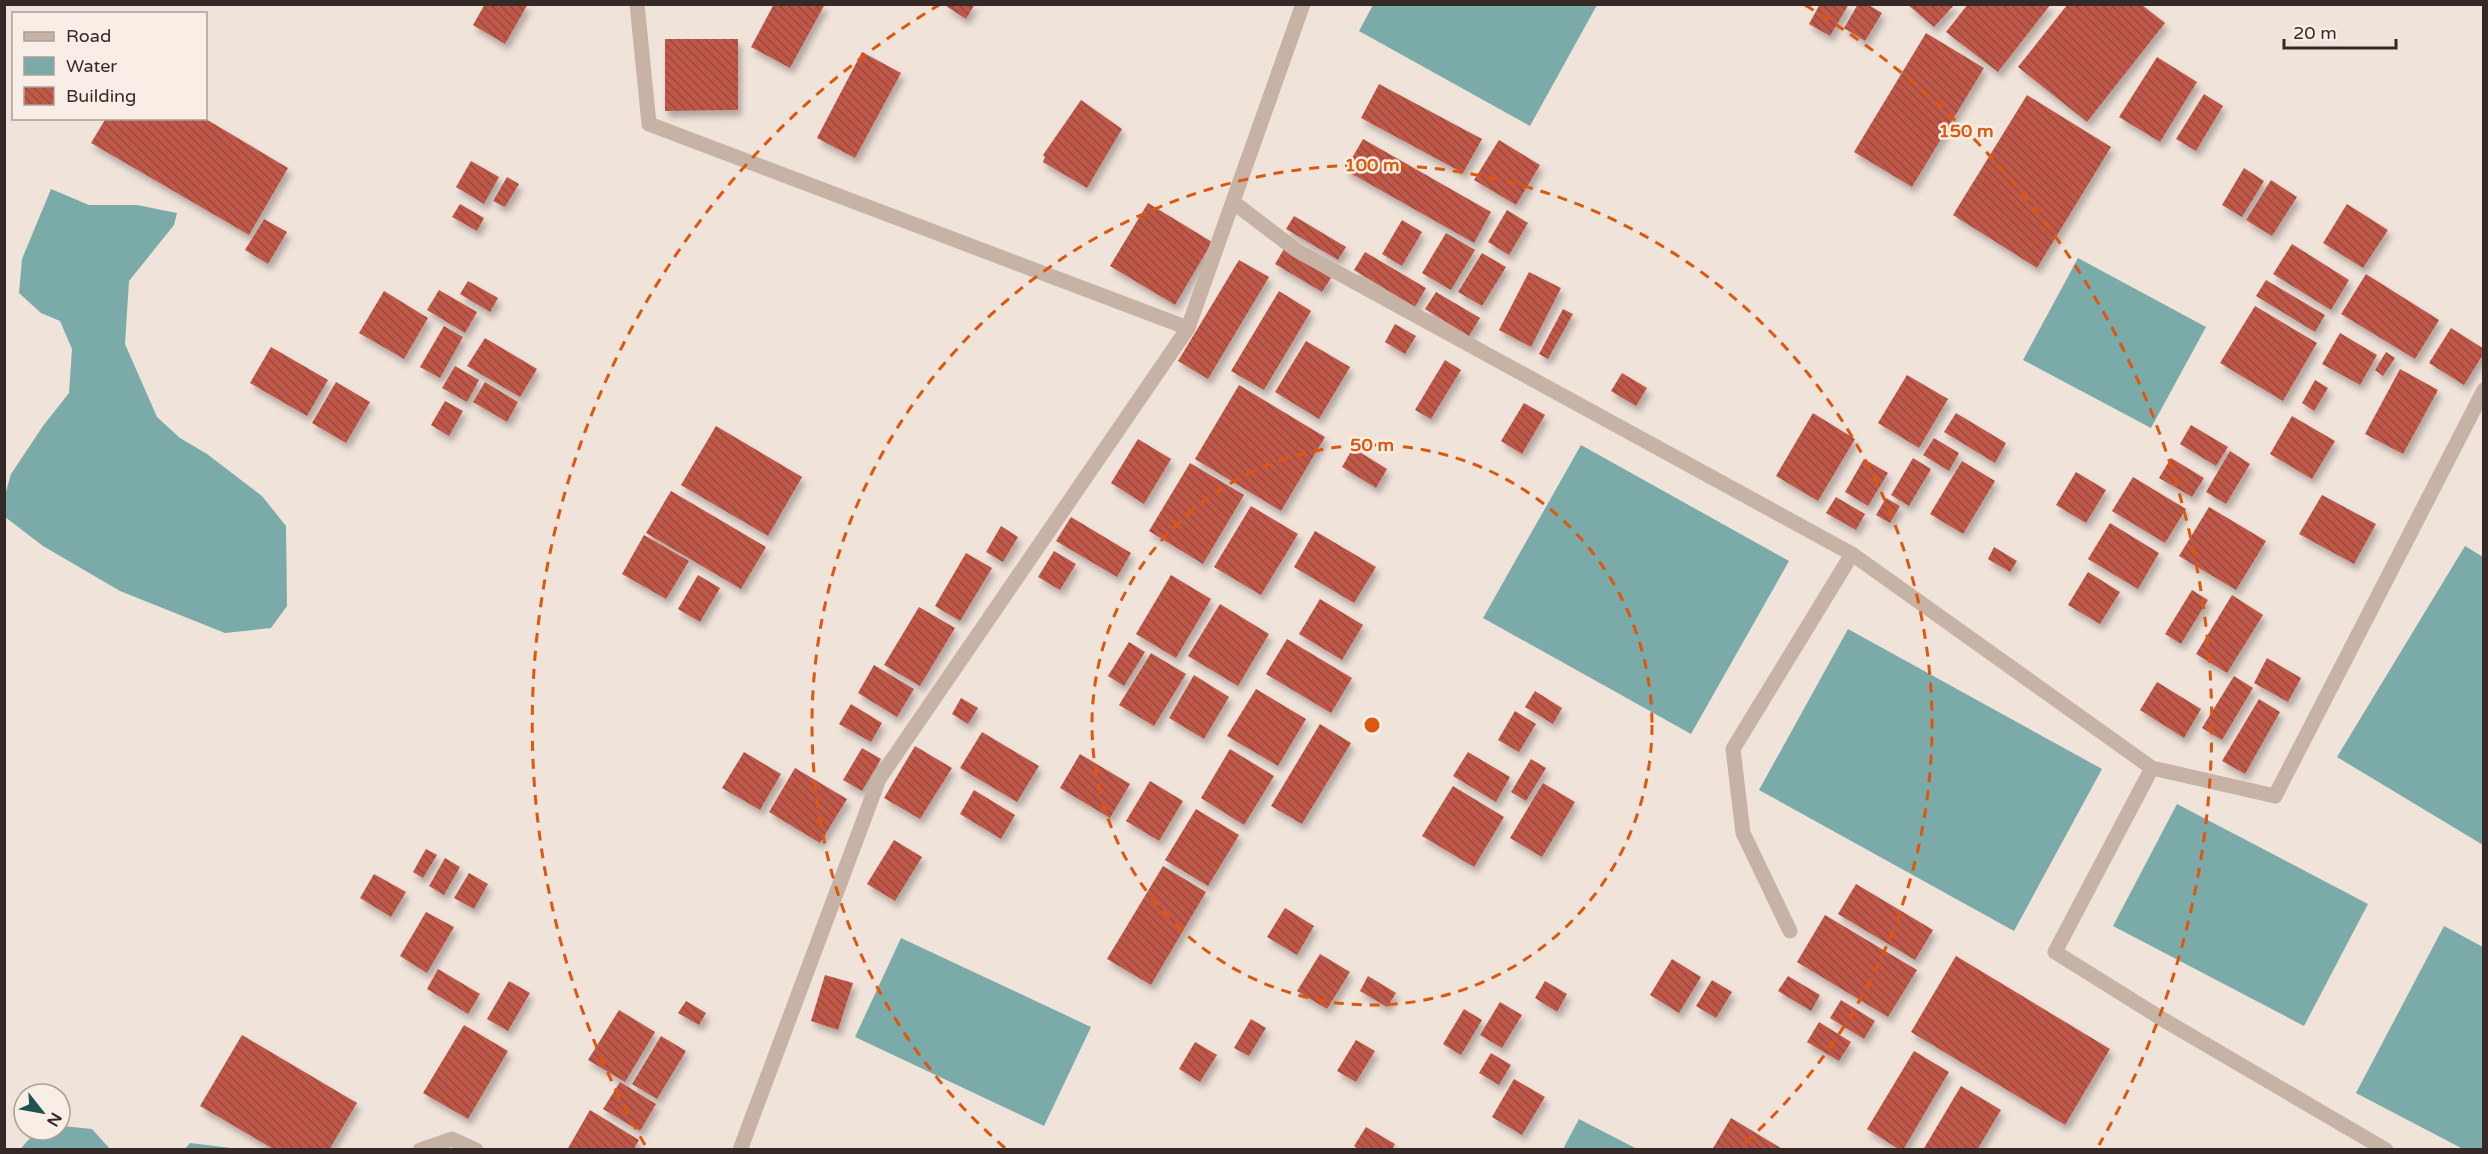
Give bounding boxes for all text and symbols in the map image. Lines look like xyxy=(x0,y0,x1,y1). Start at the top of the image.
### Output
legend xyxy=(12,12,207,120)
scale bar xyxy=(2284,12,2396,50)
text: 20 m xyxy=(2293,22,2337,44)
text: Road xyxy=(66,25,111,47)
text: Water xyxy=(66,55,117,77)
text: Building xyxy=(66,85,136,107)
text: 150 m xyxy=(1938,120,1994,142)
text: 100 m xyxy=(1344,154,1400,176)
text: 50 m xyxy=(1350,434,1394,456)
centre of rings xyxy=(1362,715,1382,735)
north arrow xyxy=(12,1082,72,1142)
text: N xyxy=(42,1109,66,1130)

